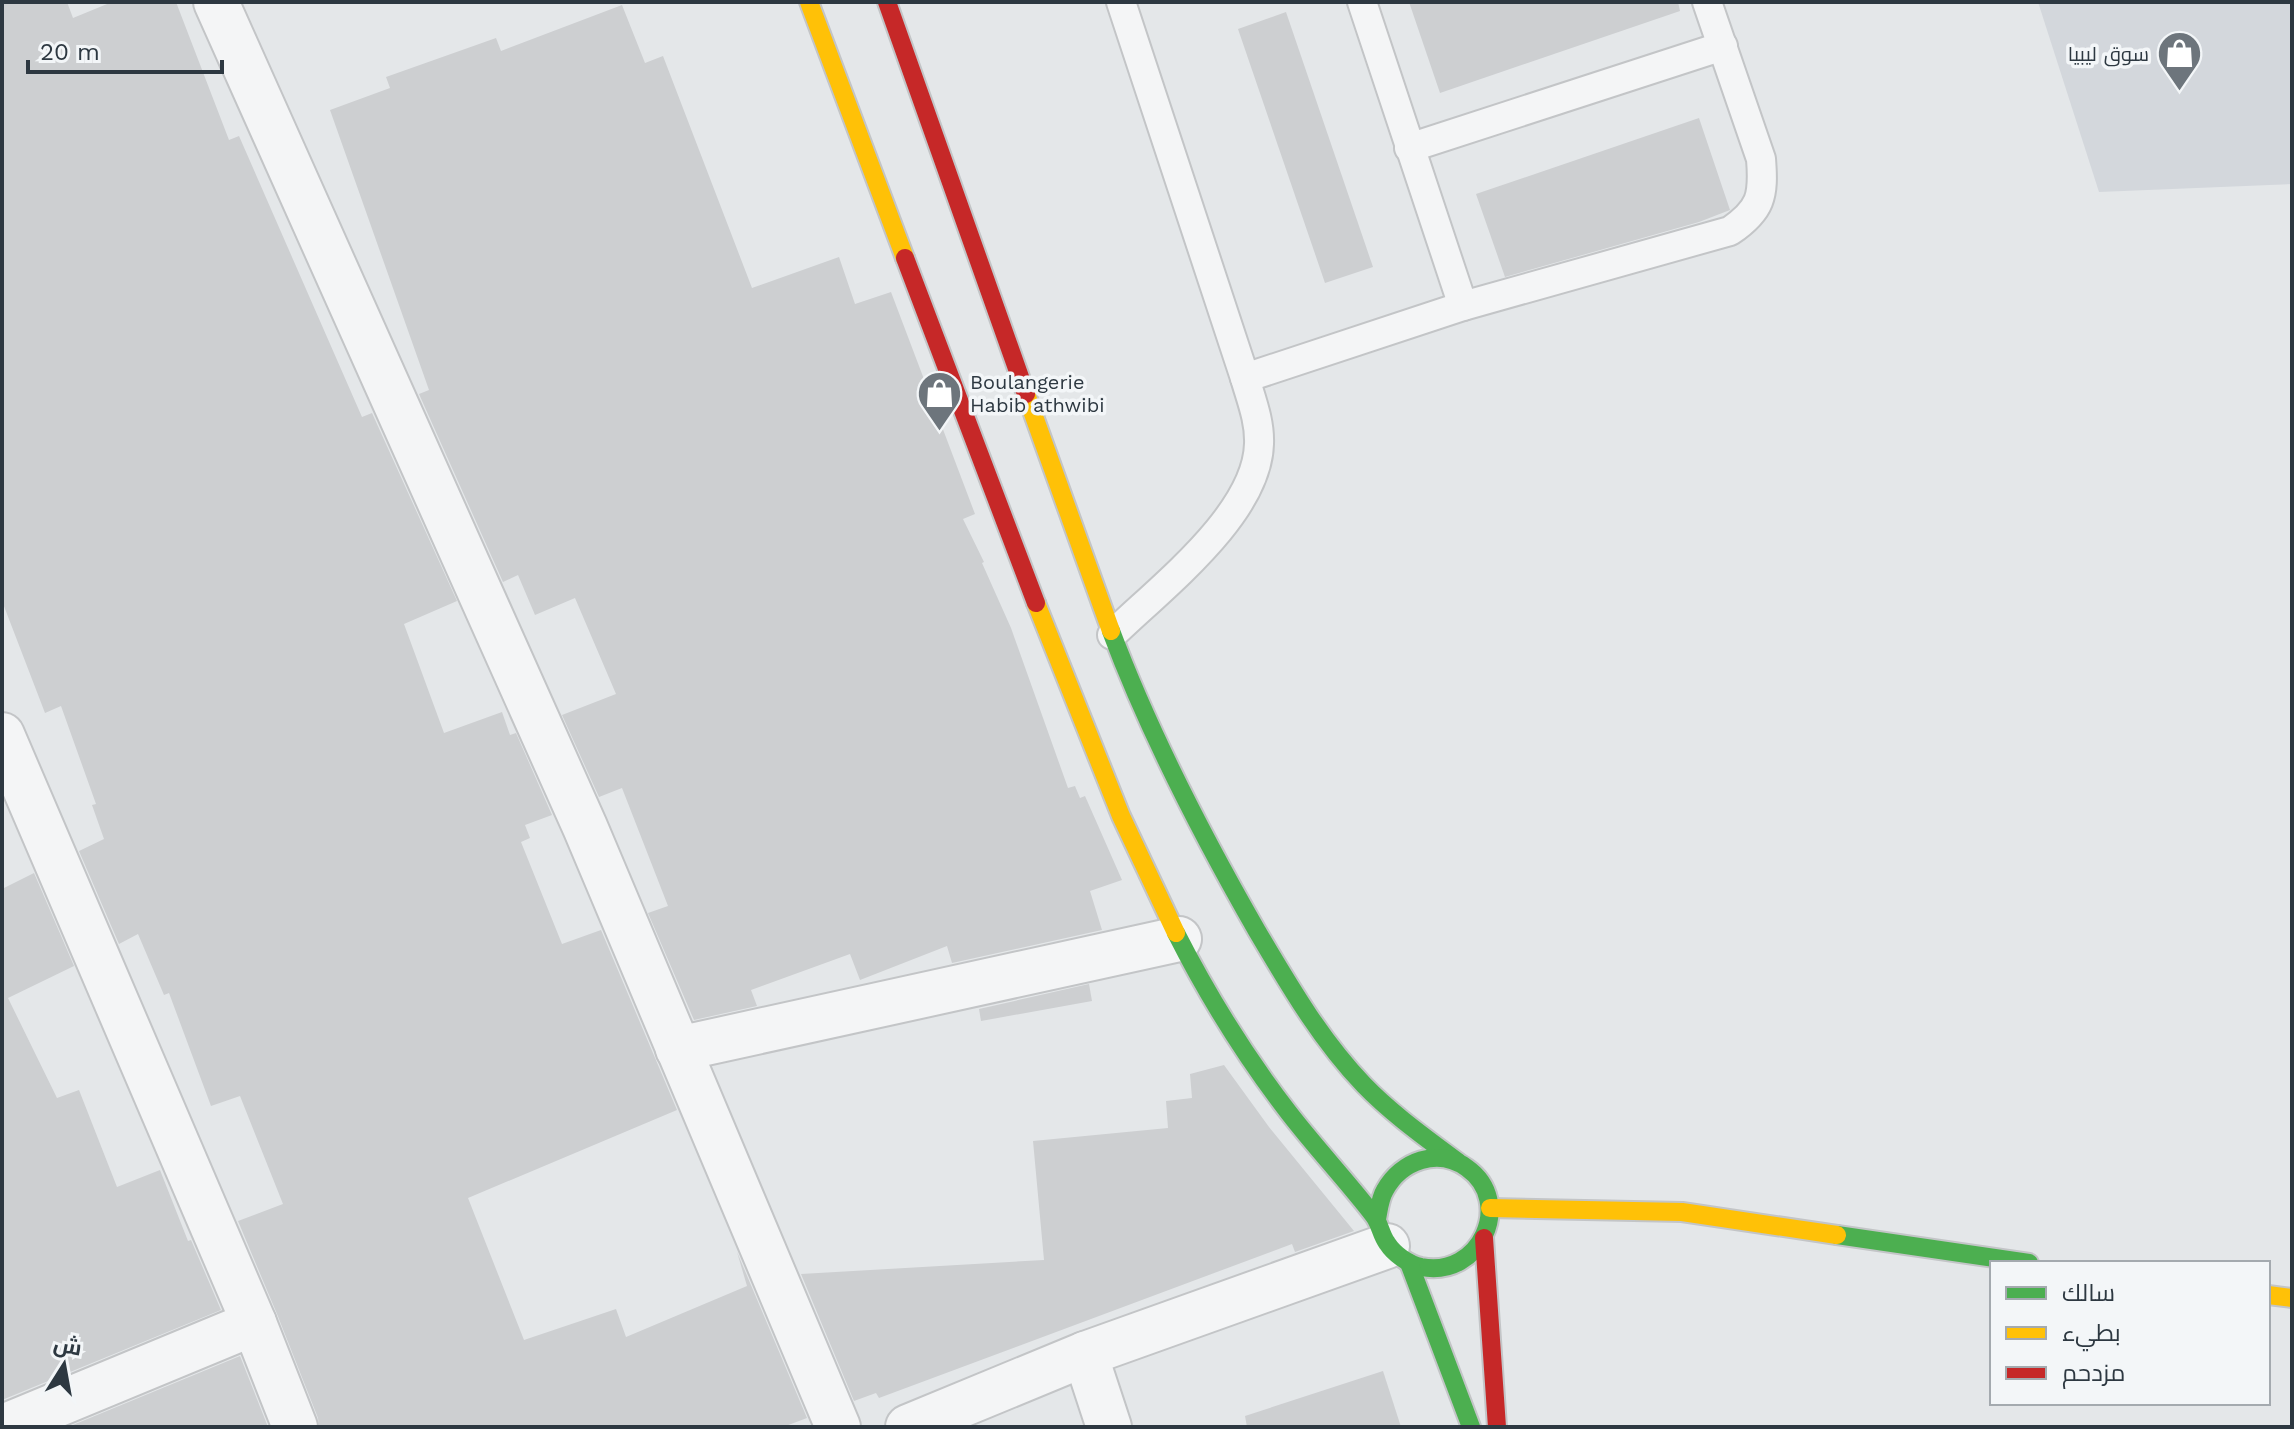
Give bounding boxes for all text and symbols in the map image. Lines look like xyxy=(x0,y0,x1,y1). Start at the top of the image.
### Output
scale bar xyxy=(28,24,222,74)
shop icon: سوق ليبيا xyxy=(2156,30,2204,93)
text: 20 m xyxy=(40,38,100,66)
place label: سوق ليبيا xyxy=(2068,42,2149,67)
shop icon: Boulangerie Habib athwibi xyxy=(915,370,963,433)
place label: Boulangerie Habib athwibi xyxy=(970,370,1105,417)
legend xyxy=(1990,1261,2270,1405)
text: سالك xyxy=(2062,1279,2115,1307)
text: بطيء xyxy=(2062,1319,2121,1352)
north arrow xyxy=(24,1325,104,1405)
text: ش xyxy=(51,1331,84,1362)
text: مزدحم xyxy=(2062,1359,2125,1389)

